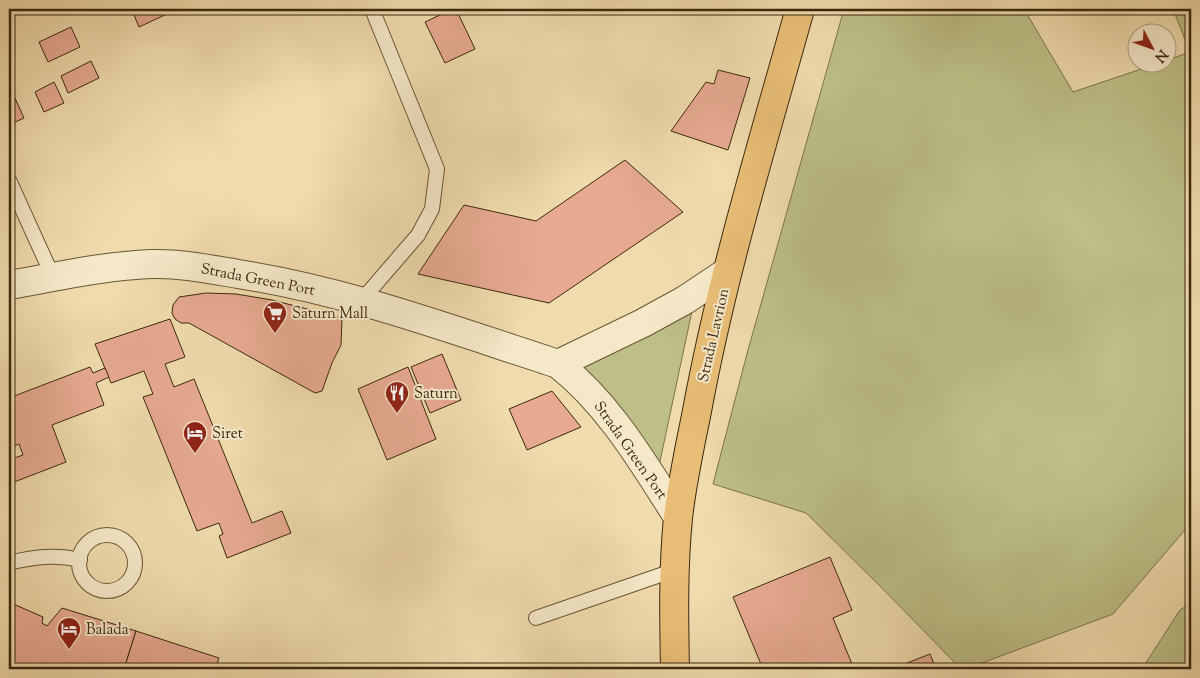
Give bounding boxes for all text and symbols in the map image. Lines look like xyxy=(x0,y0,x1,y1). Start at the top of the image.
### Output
north arrow xyxy=(1128,22,1178,72)
text: N xyxy=(1149,44,1172,66)
street label: Strada Green Port xyxy=(199,259,317,302)
street label: Strada Lavrion xyxy=(693,286,735,384)
supermarket icon: Saturn Mall xyxy=(262,300,288,334)
place label: Saturn Mall xyxy=(292,304,368,325)
restaurant icon: Saturn xyxy=(384,380,410,414)
place label: Saturn xyxy=(414,384,458,405)
street label: Strada Green Port xyxy=(588,397,672,504)
hotel icon: Siret xyxy=(182,420,208,454)
place label: Siret xyxy=(212,424,243,445)
hotel icon: Balada xyxy=(56,616,82,650)
place label: Balada xyxy=(86,620,129,641)

